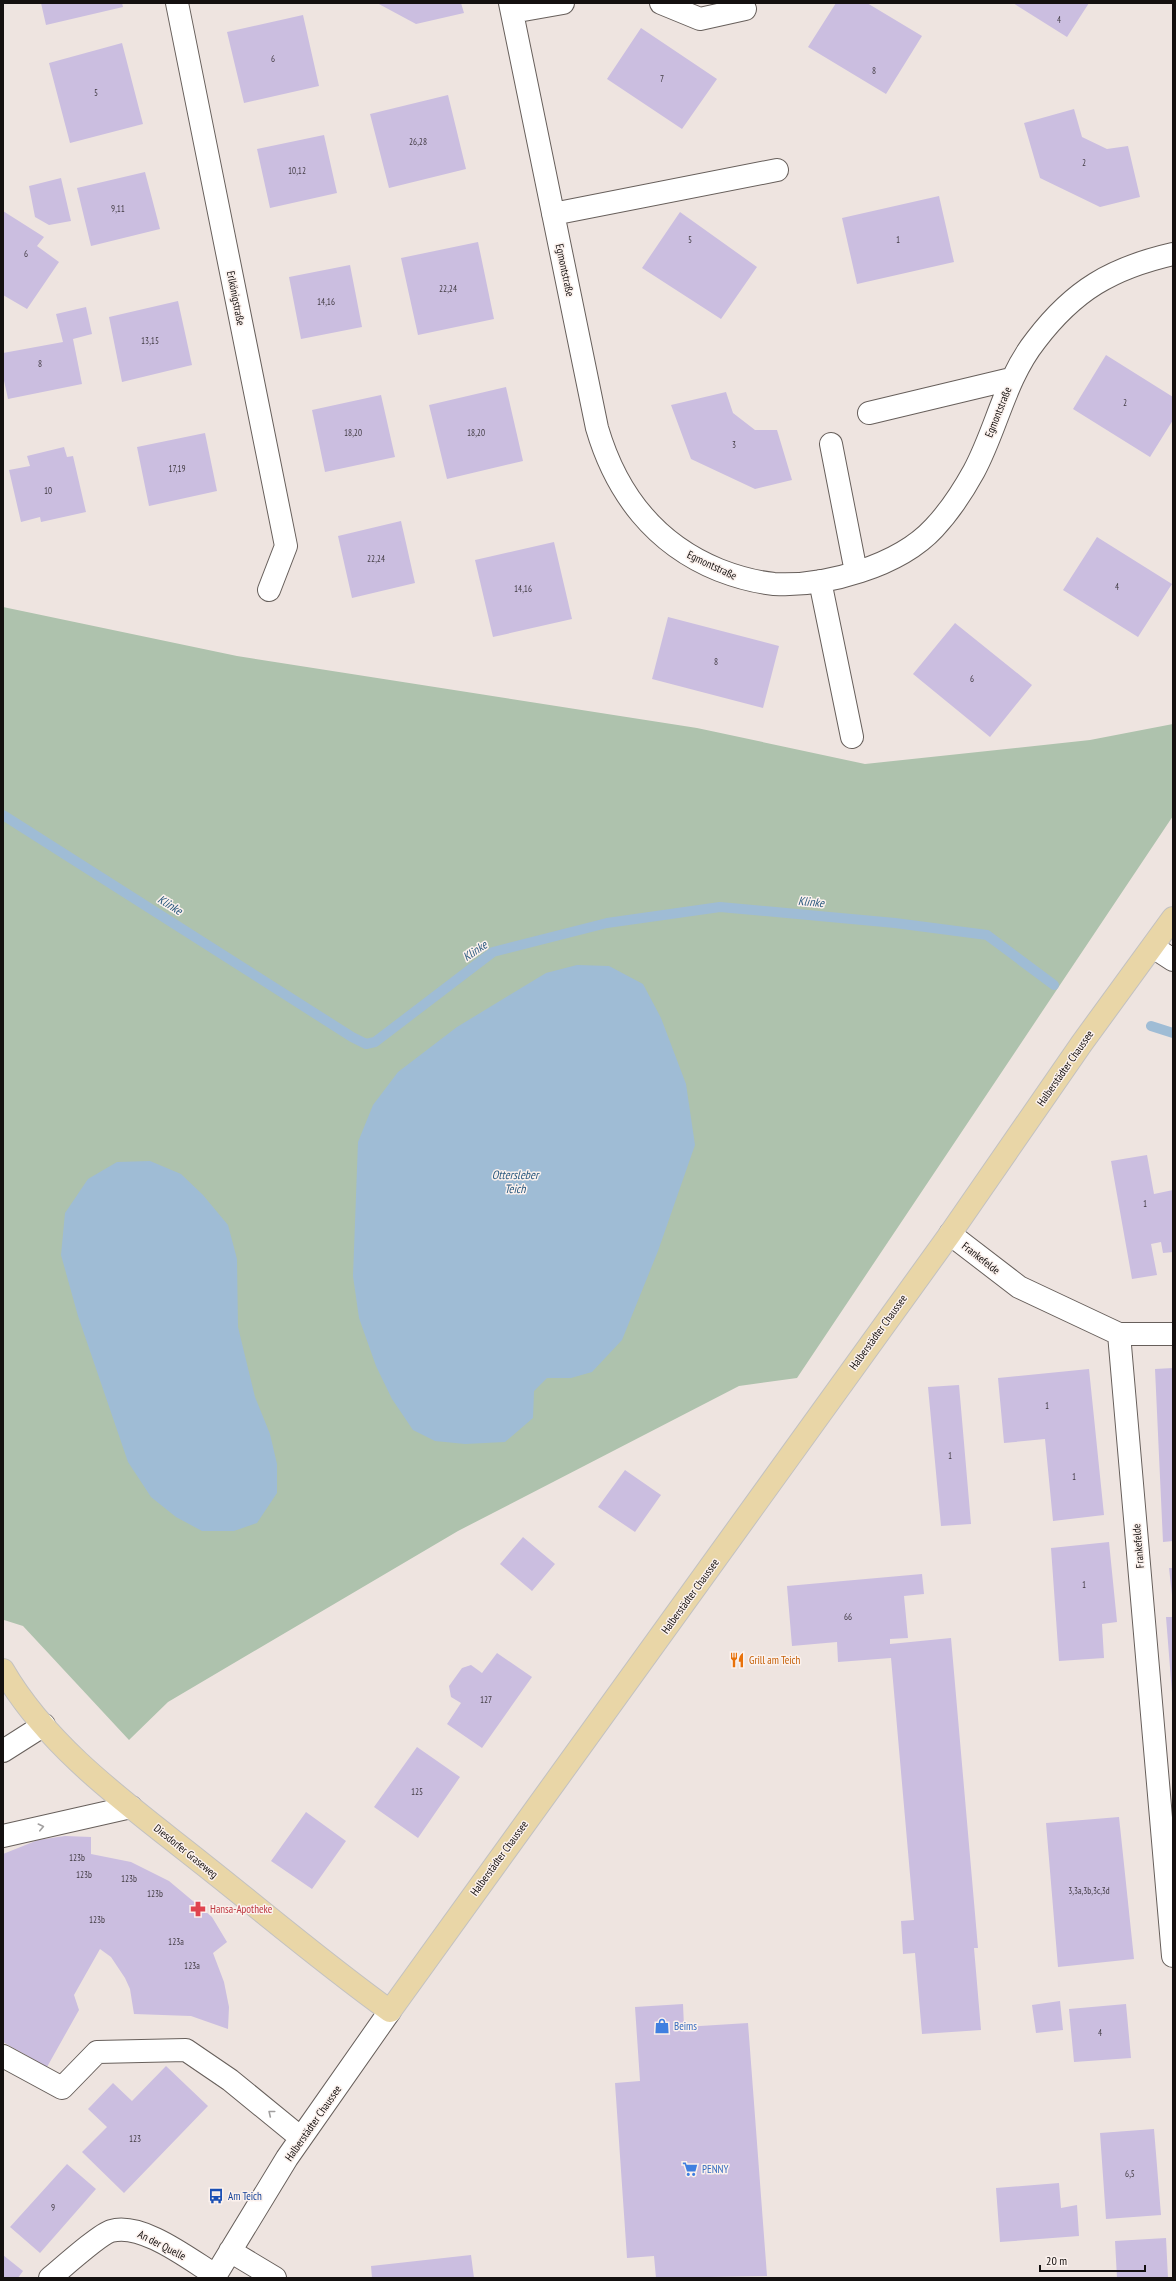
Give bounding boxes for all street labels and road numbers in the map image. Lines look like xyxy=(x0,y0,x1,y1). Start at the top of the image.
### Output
street label: Egmontstraße xyxy=(553,242,577,298)
street label: Erlkönigstraße xyxy=(224,270,248,327)
street label: Egmontstraße xyxy=(982,384,1015,439)
street label: Egmontstraße xyxy=(685,547,740,583)
street label: Halberstädter Chaussee xyxy=(1034,1027,1097,1109)
street label: Frankefelde xyxy=(959,1239,1003,1278)
street label: Halberstädter Chaussee xyxy=(846,1291,910,1372)
street label: Frankefelde xyxy=(1129,1523,1147,1569)
street label: Halberstädter Chaussee xyxy=(658,1555,722,1636)
street label: Halberstädter Chaussee xyxy=(467,1817,531,1898)
street label: Diesdorfer Graseweg xyxy=(151,1821,221,1881)
street label: Halberstädter Chaussee xyxy=(282,2082,345,2164)
street label: An der Quelle xyxy=(136,2227,189,2263)

